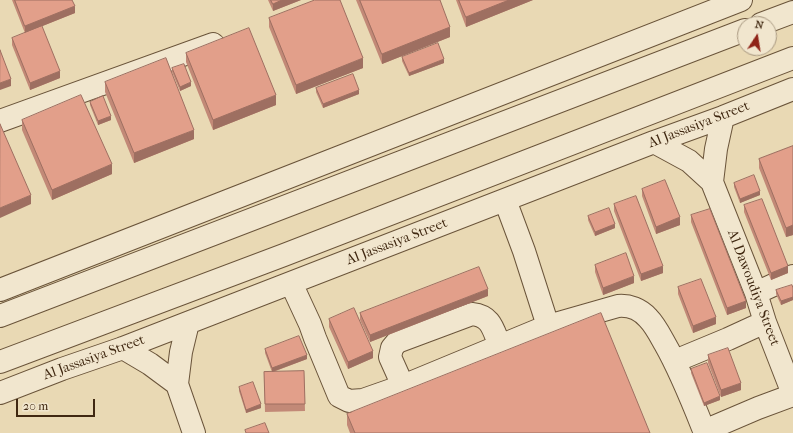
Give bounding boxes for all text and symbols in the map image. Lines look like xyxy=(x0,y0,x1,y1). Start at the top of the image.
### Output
north arrow xyxy=(737,16,777,56)
text: N xyxy=(754,18,765,32)
street label: Al Jassasiya Street xyxy=(646,98,752,152)
street label: Al Jassasiya Street xyxy=(344,215,450,269)
street label: Al Dawoudiya Street xyxy=(723,228,783,348)
street label: Al Jassasiya Street xyxy=(41,332,147,384)
scale bar xyxy=(18,391,97,417)
text: 20 m xyxy=(23,399,48,413)

